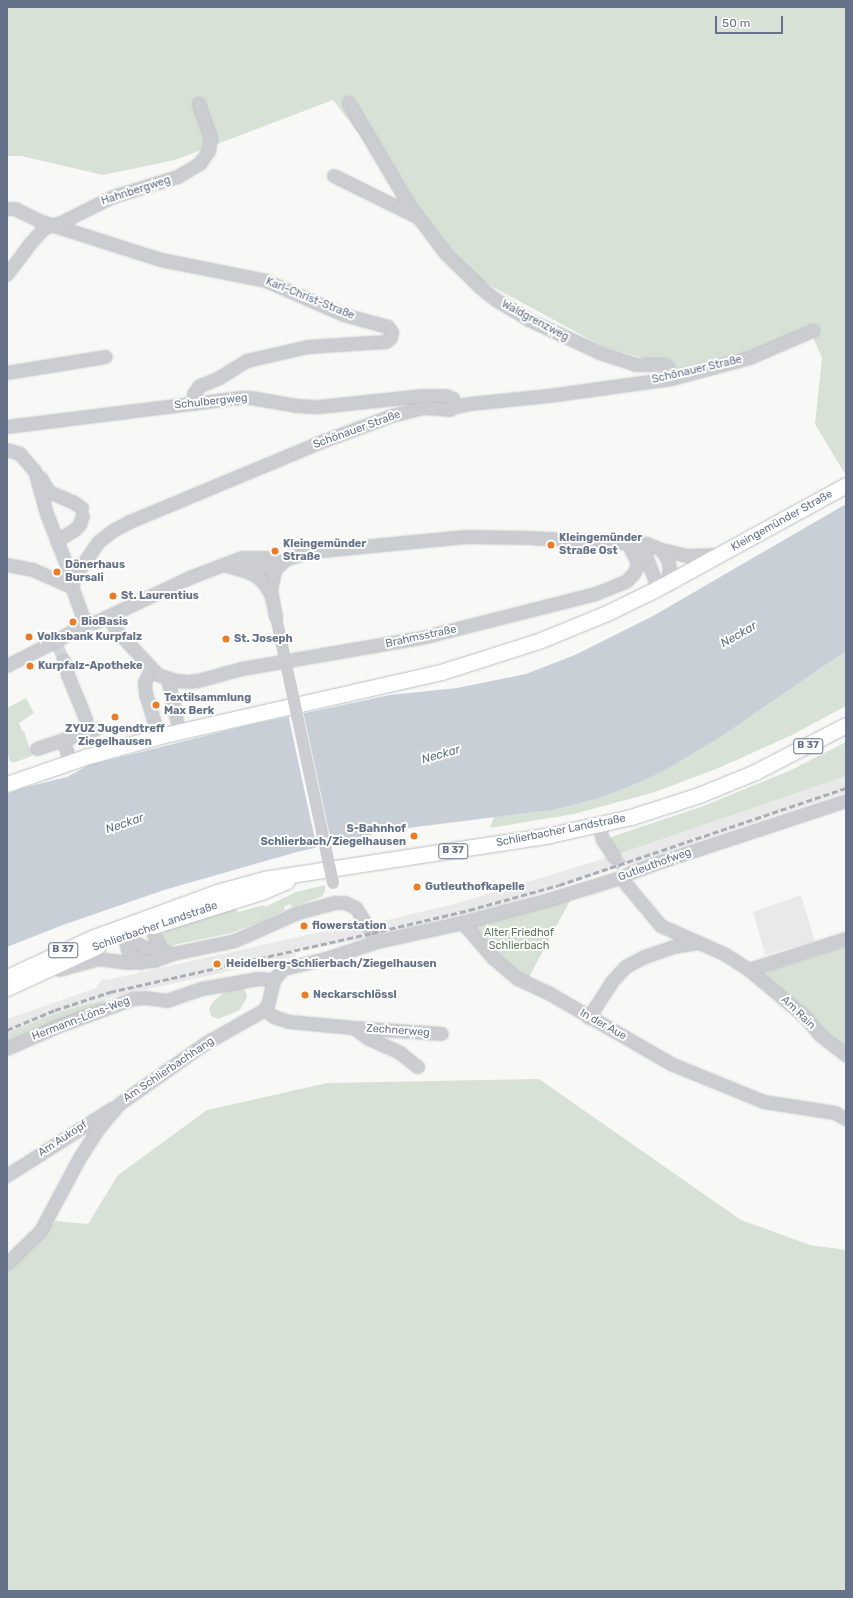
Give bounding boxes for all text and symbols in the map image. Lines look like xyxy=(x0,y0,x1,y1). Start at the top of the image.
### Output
scale bar xyxy=(717,8,785,34)
text: 50 m xyxy=(722,16,750,30)
street label: Hahnbergweg xyxy=(100,174,172,208)
street label: Karl-Christ-Straße xyxy=(264,275,356,323)
street label: Waldgrenzweg xyxy=(499,298,571,344)
street label: Schönauer Straße xyxy=(651,353,743,387)
street label: Schulbergweg xyxy=(174,392,248,412)
street label: Schönauer Straße xyxy=(311,408,403,452)
street label: Kleingemünder Straße xyxy=(729,488,835,554)
place label: Kleingemünder Straße Ost xyxy=(559,532,642,558)
place label: Kleingemünder Straße xyxy=(283,538,366,564)
marker: Kleingemünder Straße Ost xyxy=(546,540,556,550)
marker: Kleingemünder Straße xyxy=(270,546,280,556)
place label: Dönerhaus Bursali xyxy=(65,559,125,585)
marker: Dönerhaus Bursali xyxy=(52,567,62,577)
place label: St. Laurentius xyxy=(121,589,199,603)
marker: St. Laurentius xyxy=(108,591,118,601)
place label: BioBasis xyxy=(81,615,128,629)
marker: BioBasis xyxy=(68,617,78,627)
water label: Neckar xyxy=(718,619,760,651)
street label: Brahmsstraße xyxy=(384,623,458,651)
place label: Volksbank Kurpfalz xyxy=(37,630,142,644)
marker: Volksbank Kurpfalz xyxy=(24,632,34,642)
place label: St. Joseph xyxy=(234,632,293,646)
marker: St. Joseph xyxy=(221,634,231,644)
place label: Kurpfalz-Apotheke xyxy=(38,659,142,673)
marker: Kurpfalz-Apotheke xyxy=(25,661,35,671)
place label: Textilsammlung Max Berk xyxy=(164,692,251,718)
marker: Textilsammlung Max Berk xyxy=(151,700,161,710)
marker: ZYUZ Jugendtreff Ziegelhausen xyxy=(110,712,120,722)
place label: ZYUZ Jugendtreff Ziegelhausen xyxy=(65,723,165,749)
road number: B 37 xyxy=(793,738,823,754)
water label: Neckar xyxy=(420,743,462,767)
water label: Neckar xyxy=(104,811,146,837)
street label: Schlierbacher Landstraße xyxy=(495,812,627,850)
place label: S-Bahnhof Schlierbach/Ziegelhausen xyxy=(260,823,406,849)
marker: S-Bahnhof Schlierbach/Ziegelhausen xyxy=(409,831,419,841)
road number: B 37 xyxy=(438,843,468,859)
street label: Gutleuthofweg xyxy=(617,846,693,884)
place label: Gutleuthofkapelle xyxy=(425,880,525,894)
marker: Gutleuthofkapelle xyxy=(412,882,422,892)
street label: Schlierbacher Landstraße xyxy=(90,899,220,955)
place label: flowerstation xyxy=(312,919,387,933)
marker: flowerstation xyxy=(299,921,309,931)
park label: Alter Friedhof Schlierbach xyxy=(484,927,554,953)
road number: B 37 xyxy=(48,942,78,958)
place label: Heidelberg-Schlierbach/Ziegelhausen xyxy=(226,957,437,971)
marker: Heidelberg-Schlierbach/Ziegelhausen xyxy=(211,958,223,970)
place label: Neckarschlössl xyxy=(313,988,397,1002)
marker: Neckarschlössl xyxy=(300,990,310,1000)
street label: Hermann-Löns-Weg xyxy=(30,994,132,1044)
street label: Am Rain xyxy=(778,994,818,1032)
street label: In der Aue xyxy=(577,1007,629,1043)
street label: Zechnerweg xyxy=(366,1022,430,1040)
street label: Am Schlierbachhang xyxy=(121,1035,217,1105)
street label: Am Aukopf xyxy=(36,1118,90,1160)

